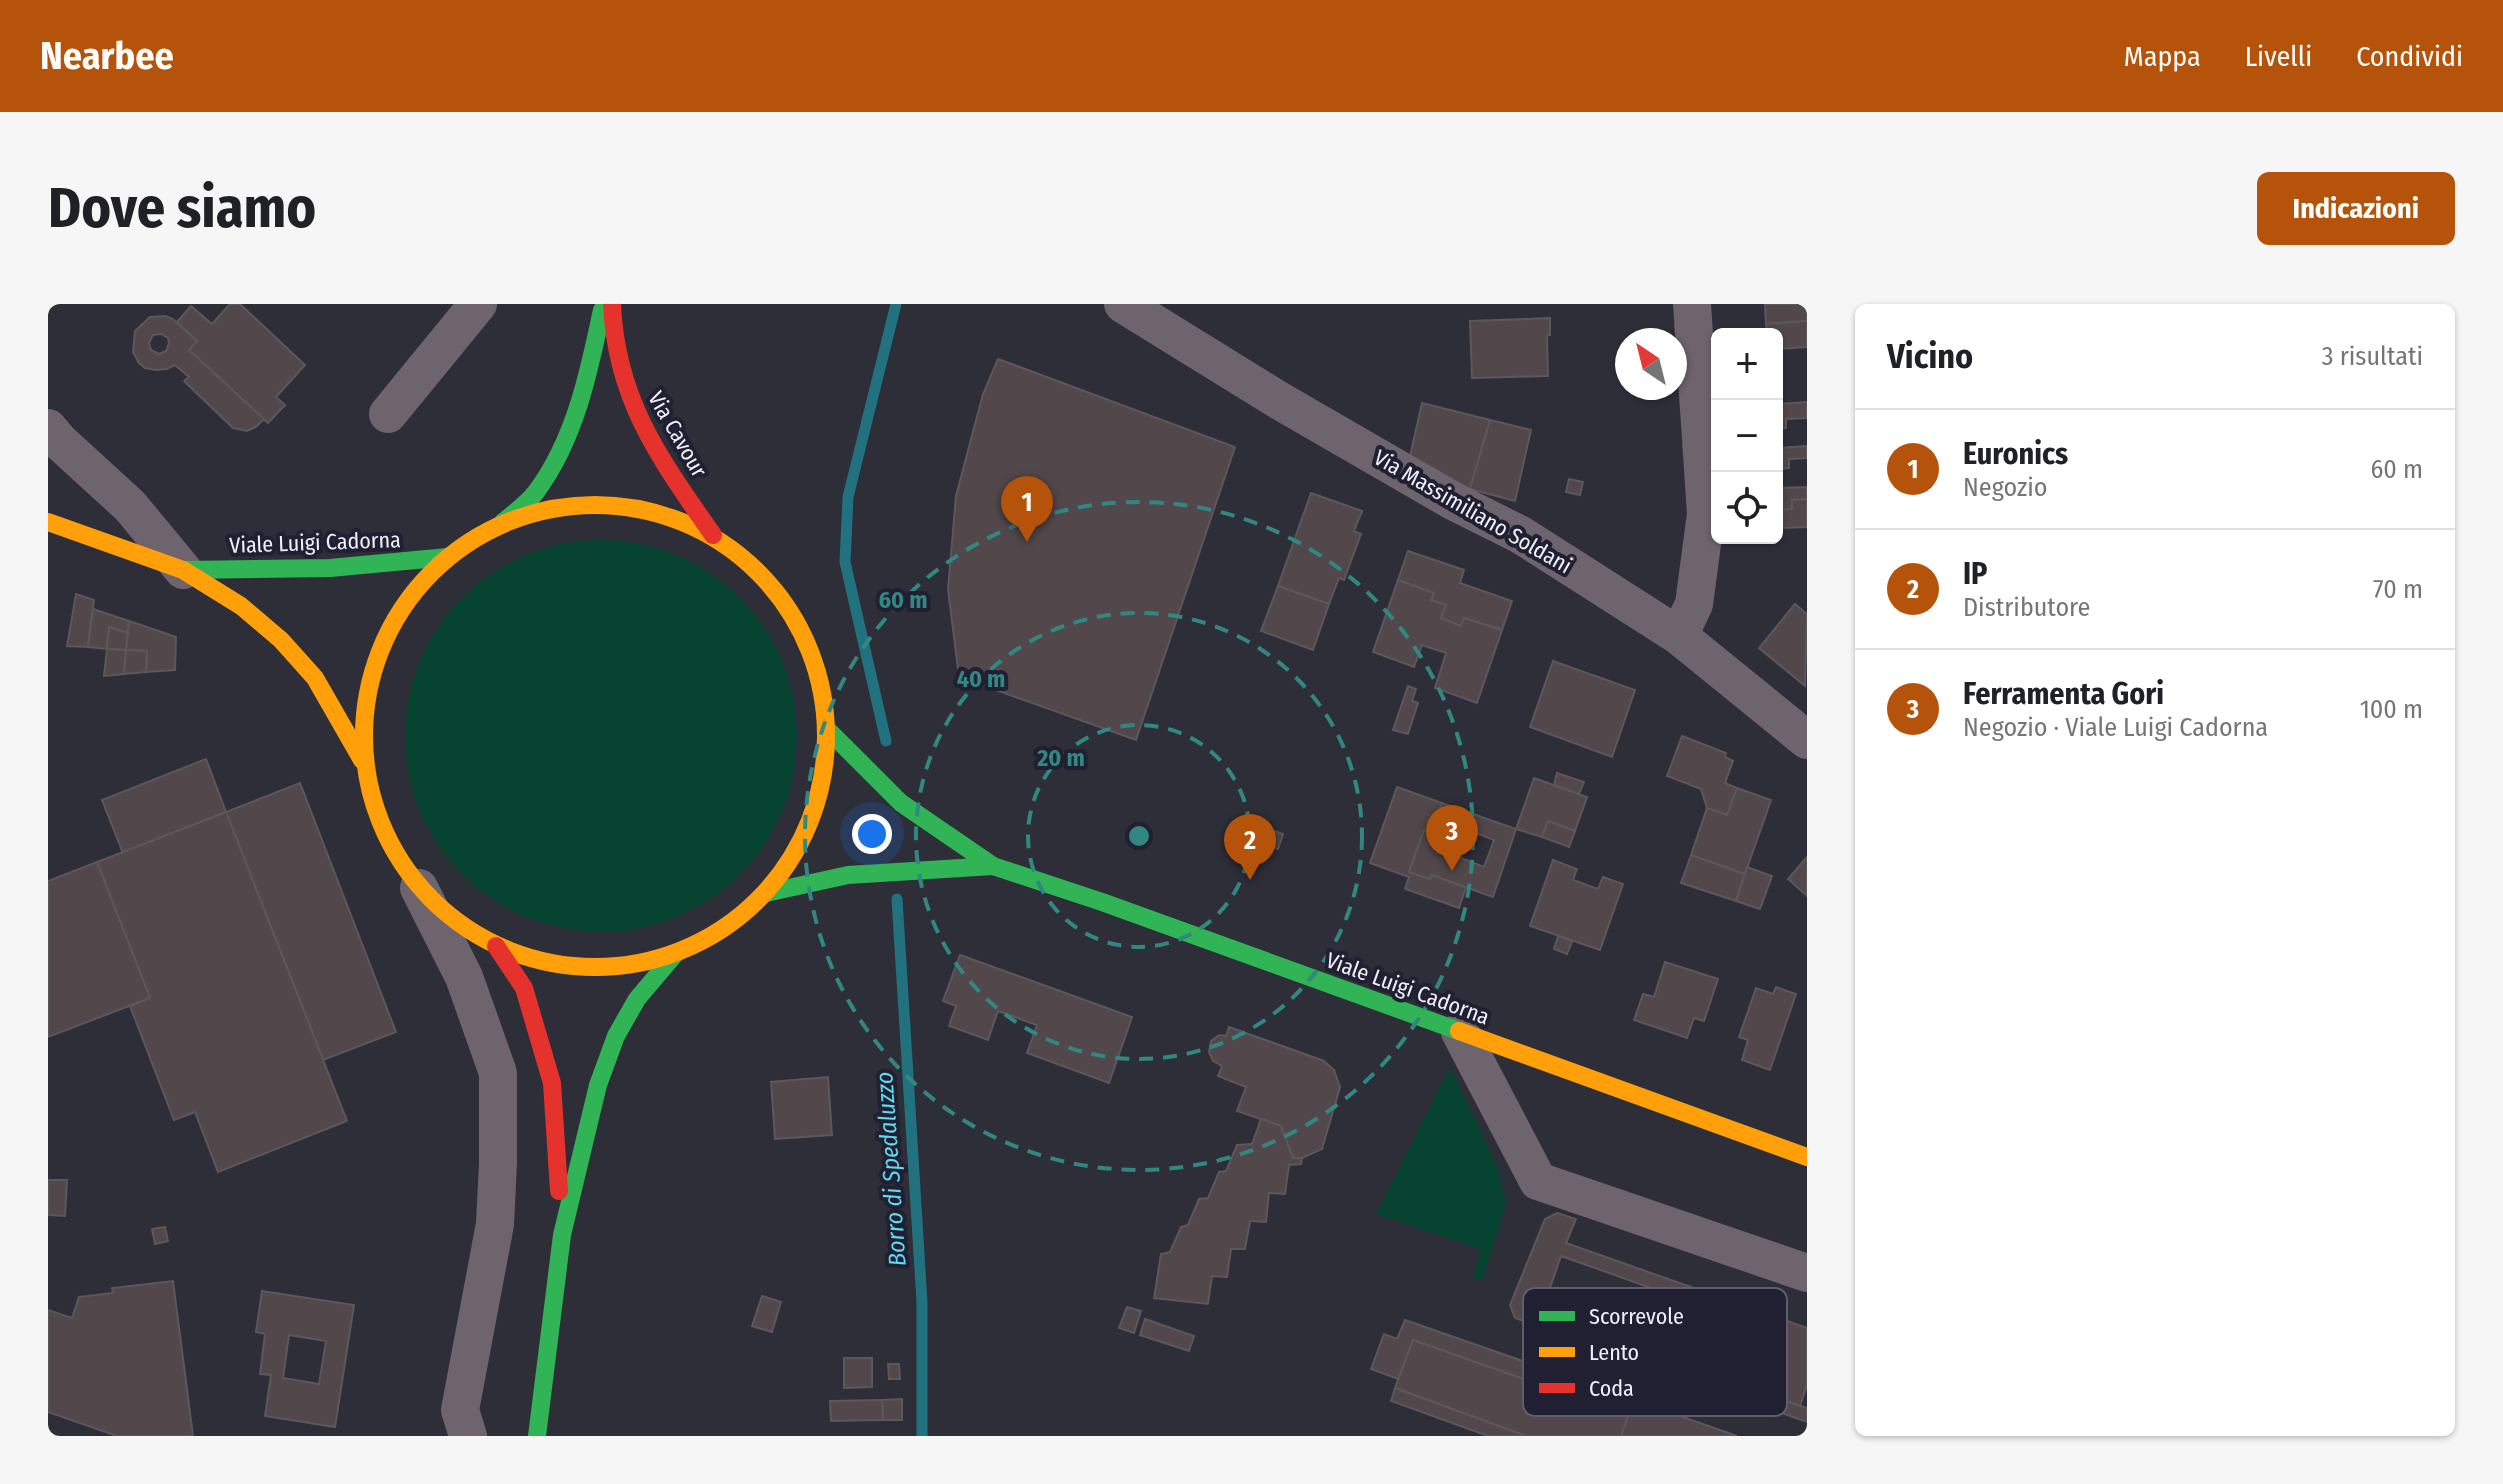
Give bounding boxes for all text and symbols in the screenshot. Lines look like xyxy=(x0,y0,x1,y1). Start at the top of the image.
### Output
text: Nearbee xyxy=(40,33,174,79)
text: Mappa xyxy=(2124,40,2201,73)
text: Livelli xyxy=(2245,40,2312,73)
text: Condividi xyxy=(2356,40,2463,73)
button: Indicazioni xyxy=(2257,172,2455,245)
text: Dove siamo xyxy=(48,175,316,242)
north arrow xyxy=(1615,328,1687,400)
map controls xyxy=(1711,328,1783,544)
button: + xyxy=(1711,328,1783,400)
text: Vicino xyxy=(1887,336,1973,377)
text: 3 risultati xyxy=(2322,341,2423,372)
street label: Via Cavour xyxy=(642,387,713,482)
button: − xyxy=(1711,400,1783,472)
text: Euronics xyxy=(1963,436,2068,472)
street label: Via Massimiliano Soldani xyxy=(1369,444,1576,579)
text: 1 xyxy=(1908,454,1919,485)
text: 60 m xyxy=(2370,454,2423,485)
button: locate xyxy=(1711,472,1783,544)
text: Negozio xyxy=(1963,472,2047,503)
pin: 1 xyxy=(1001,476,1053,542)
street label: Viale Luigi Cadorna xyxy=(229,526,401,559)
text: IP xyxy=(1963,556,1987,592)
text: 2 xyxy=(1907,574,1919,605)
text: 70 m xyxy=(2373,574,2423,605)
text: 60 m xyxy=(879,586,927,614)
text: Distributore xyxy=(1963,592,2090,623)
text: 40 m xyxy=(957,665,1005,693)
text: Ferramenta Gori xyxy=(1963,676,2164,712)
text: 3 xyxy=(1907,694,1919,725)
text: 100 m xyxy=(2360,694,2423,725)
text: Negozio · Viale Luigi Cadorna xyxy=(1963,712,2268,743)
text: 20 m xyxy=(1036,744,1085,772)
pin: 3 xyxy=(1426,805,1478,871)
your location xyxy=(852,814,892,854)
pin: 2 xyxy=(1224,814,1276,880)
centre of rings xyxy=(1125,822,1153,850)
street label: Viale Luigi Cadorna xyxy=(1323,946,1493,1031)
water label: Borro di Spedaluzzo xyxy=(870,1071,912,1267)
legend xyxy=(1523,1288,1787,1416)
text: Scorrevole xyxy=(1589,1303,1684,1330)
text: Lento xyxy=(1589,1339,1639,1366)
text: Coda xyxy=(1589,1375,1634,1402)

